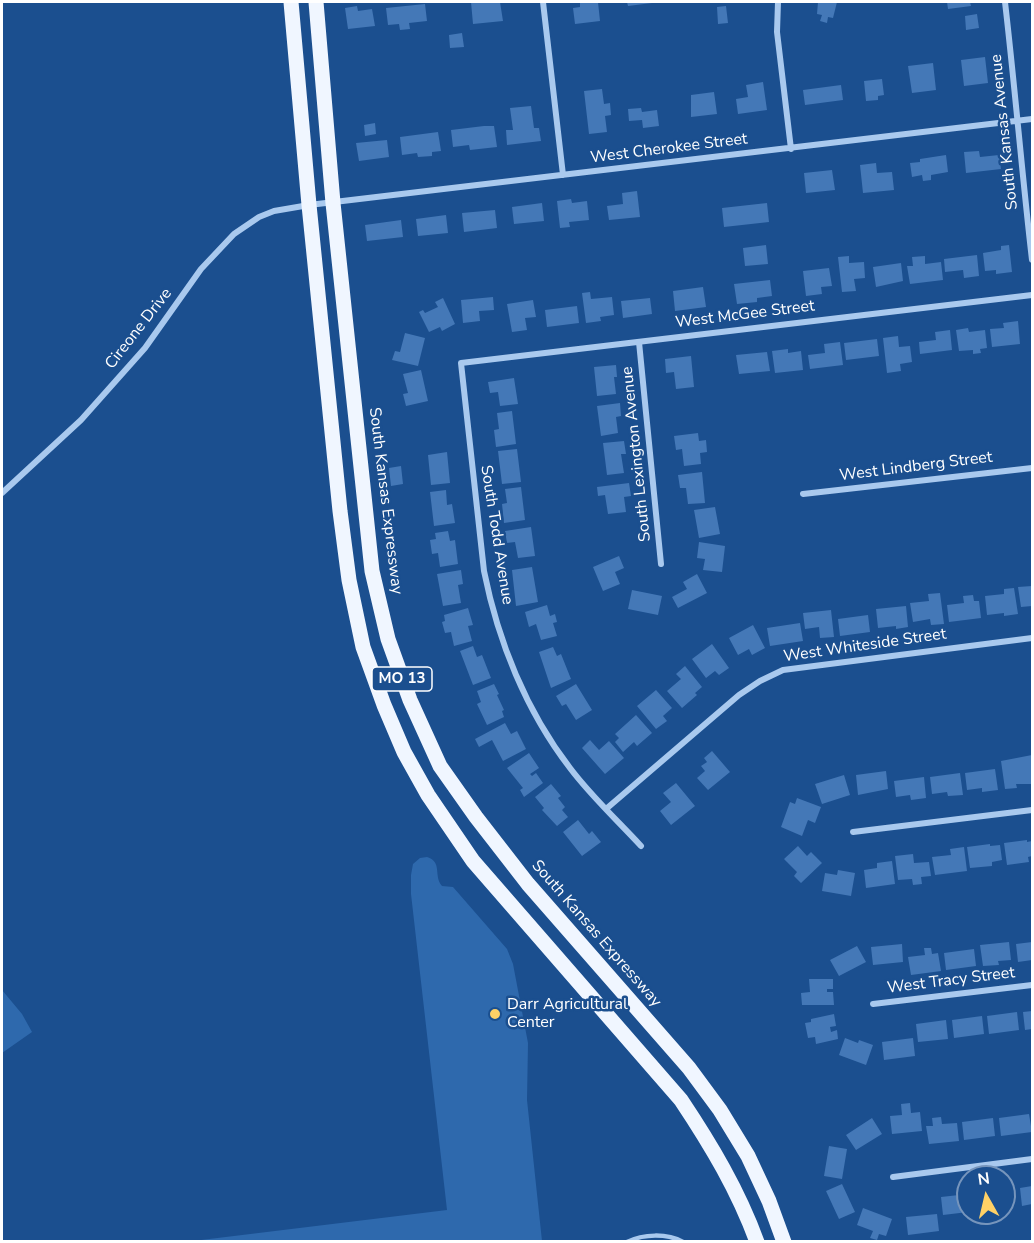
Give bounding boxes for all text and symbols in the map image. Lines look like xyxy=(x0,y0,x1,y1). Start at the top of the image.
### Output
street label: South Kansas Avenue xyxy=(987,53,1023,211)
street label: West Cherokee Street xyxy=(589,130,749,168)
street label: Cireone Drive xyxy=(102,285,176,373)
street label: West McGee Street xyxy=(674,297,816,333)
street label: South Lexington Avenue xyxy=(618,365,656,543)
street label: South Kansas Expressway xyxy=(364,406,406,596)
street label: West Lindberg Street xyxy=(838,448,994,486)
street label: South Todd Avenue xyxy=(475,464,517,606)
street label: West Whiteside Street xyxy=(782,625,948,667)
road number: MO 13 xyxy=(372,667,432,691)
street label: South Kansas Expressway xyxy=(527,857,665,1011)
street label: West Tracy Street xyxy=(886,964,1016,998)
place label: Darr Agricultural Center xyxy=(507,995,628,1033)
marker: Darr Agricultural Center xyxy=(488,1007,502,1021)
north arrow xyxy=(956,1165,1016,1225)
text: N xyxy=(976,1167,991,1191)

